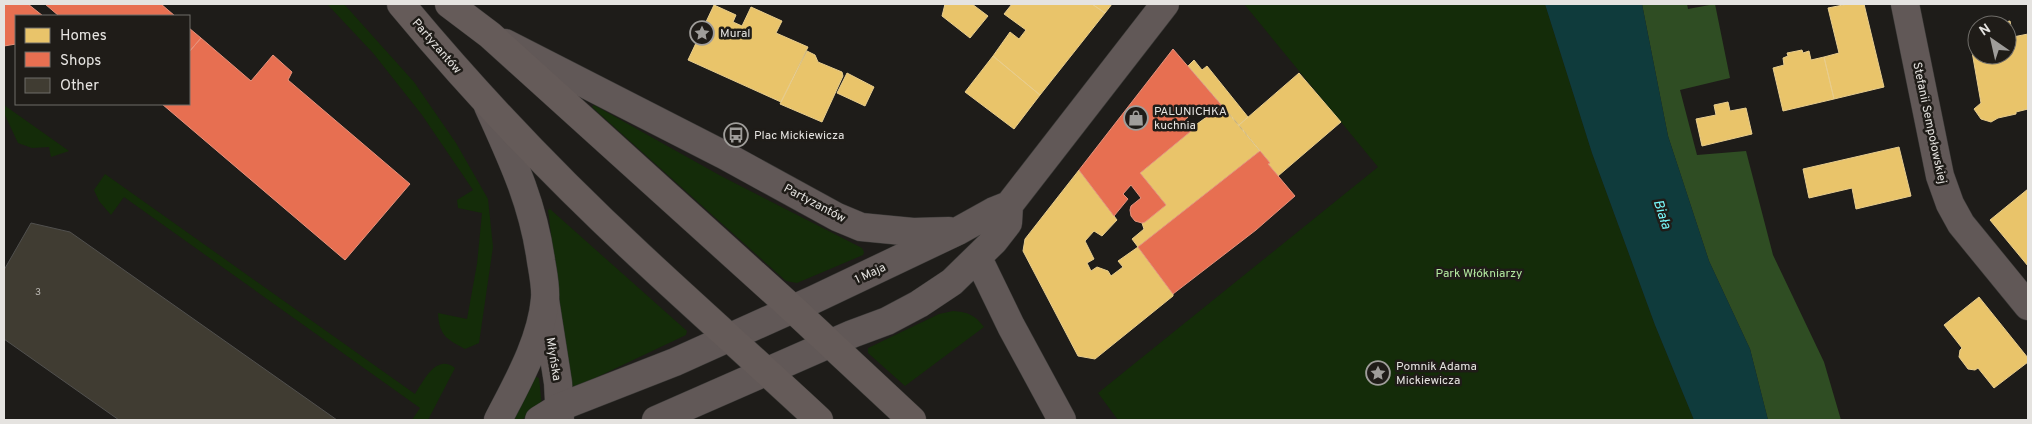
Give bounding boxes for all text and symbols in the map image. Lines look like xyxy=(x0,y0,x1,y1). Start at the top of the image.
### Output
legend xyxy=(15,15,190,105)
north arrow xyxy=(1967,15,2017,65)
street label: Partyzantów xyxy=(408,16,465,78)
place icon: Mural xyxy=(689,20,715,46)
text: N xyxy=(1977,21,1994,40)
place label: Mural xyxy=(720,26,750,42)
text: Homes xyxy=(60,27,107,46)
text: Shops xyxy=(60,52,101,71)
street label: Stefanii Sempołowskiej xyxy=(1908,61,1950,186)
text: Other xyxy=(60,77,99,96)
place label: PALUNICHKA kuchnia xyxy=(1154,104,1227,134)
shop icon: PALUNICHKA kuchnia xyxy=(1123,105,1149,131)
bus stop icon: Plac Mickiewicza xyxy=(723,122,749,148)
place label: Plac Mickiewicza xyxy=(754,128,844,144)
street label: Partyzantów xyxy=(781,181,849,227)
water label: Biała xyxy=(1649,197,1675,232)
street label: 1 Maja xyxy=(852,260,889,288)
park label: Park Włókniarzy xyxy=(1436,266,1522,282)
house number: 3 xyxy=(35,286,41,299)
street label: Młyńska xyxy=(542,336,564,382)
place label: Pomnik Adama Mickiewicza xyxy=(1396,359,1477,389)
place icon: Pomnik Adama Mickiewicza xyxy=(1365,360,1391,386)

